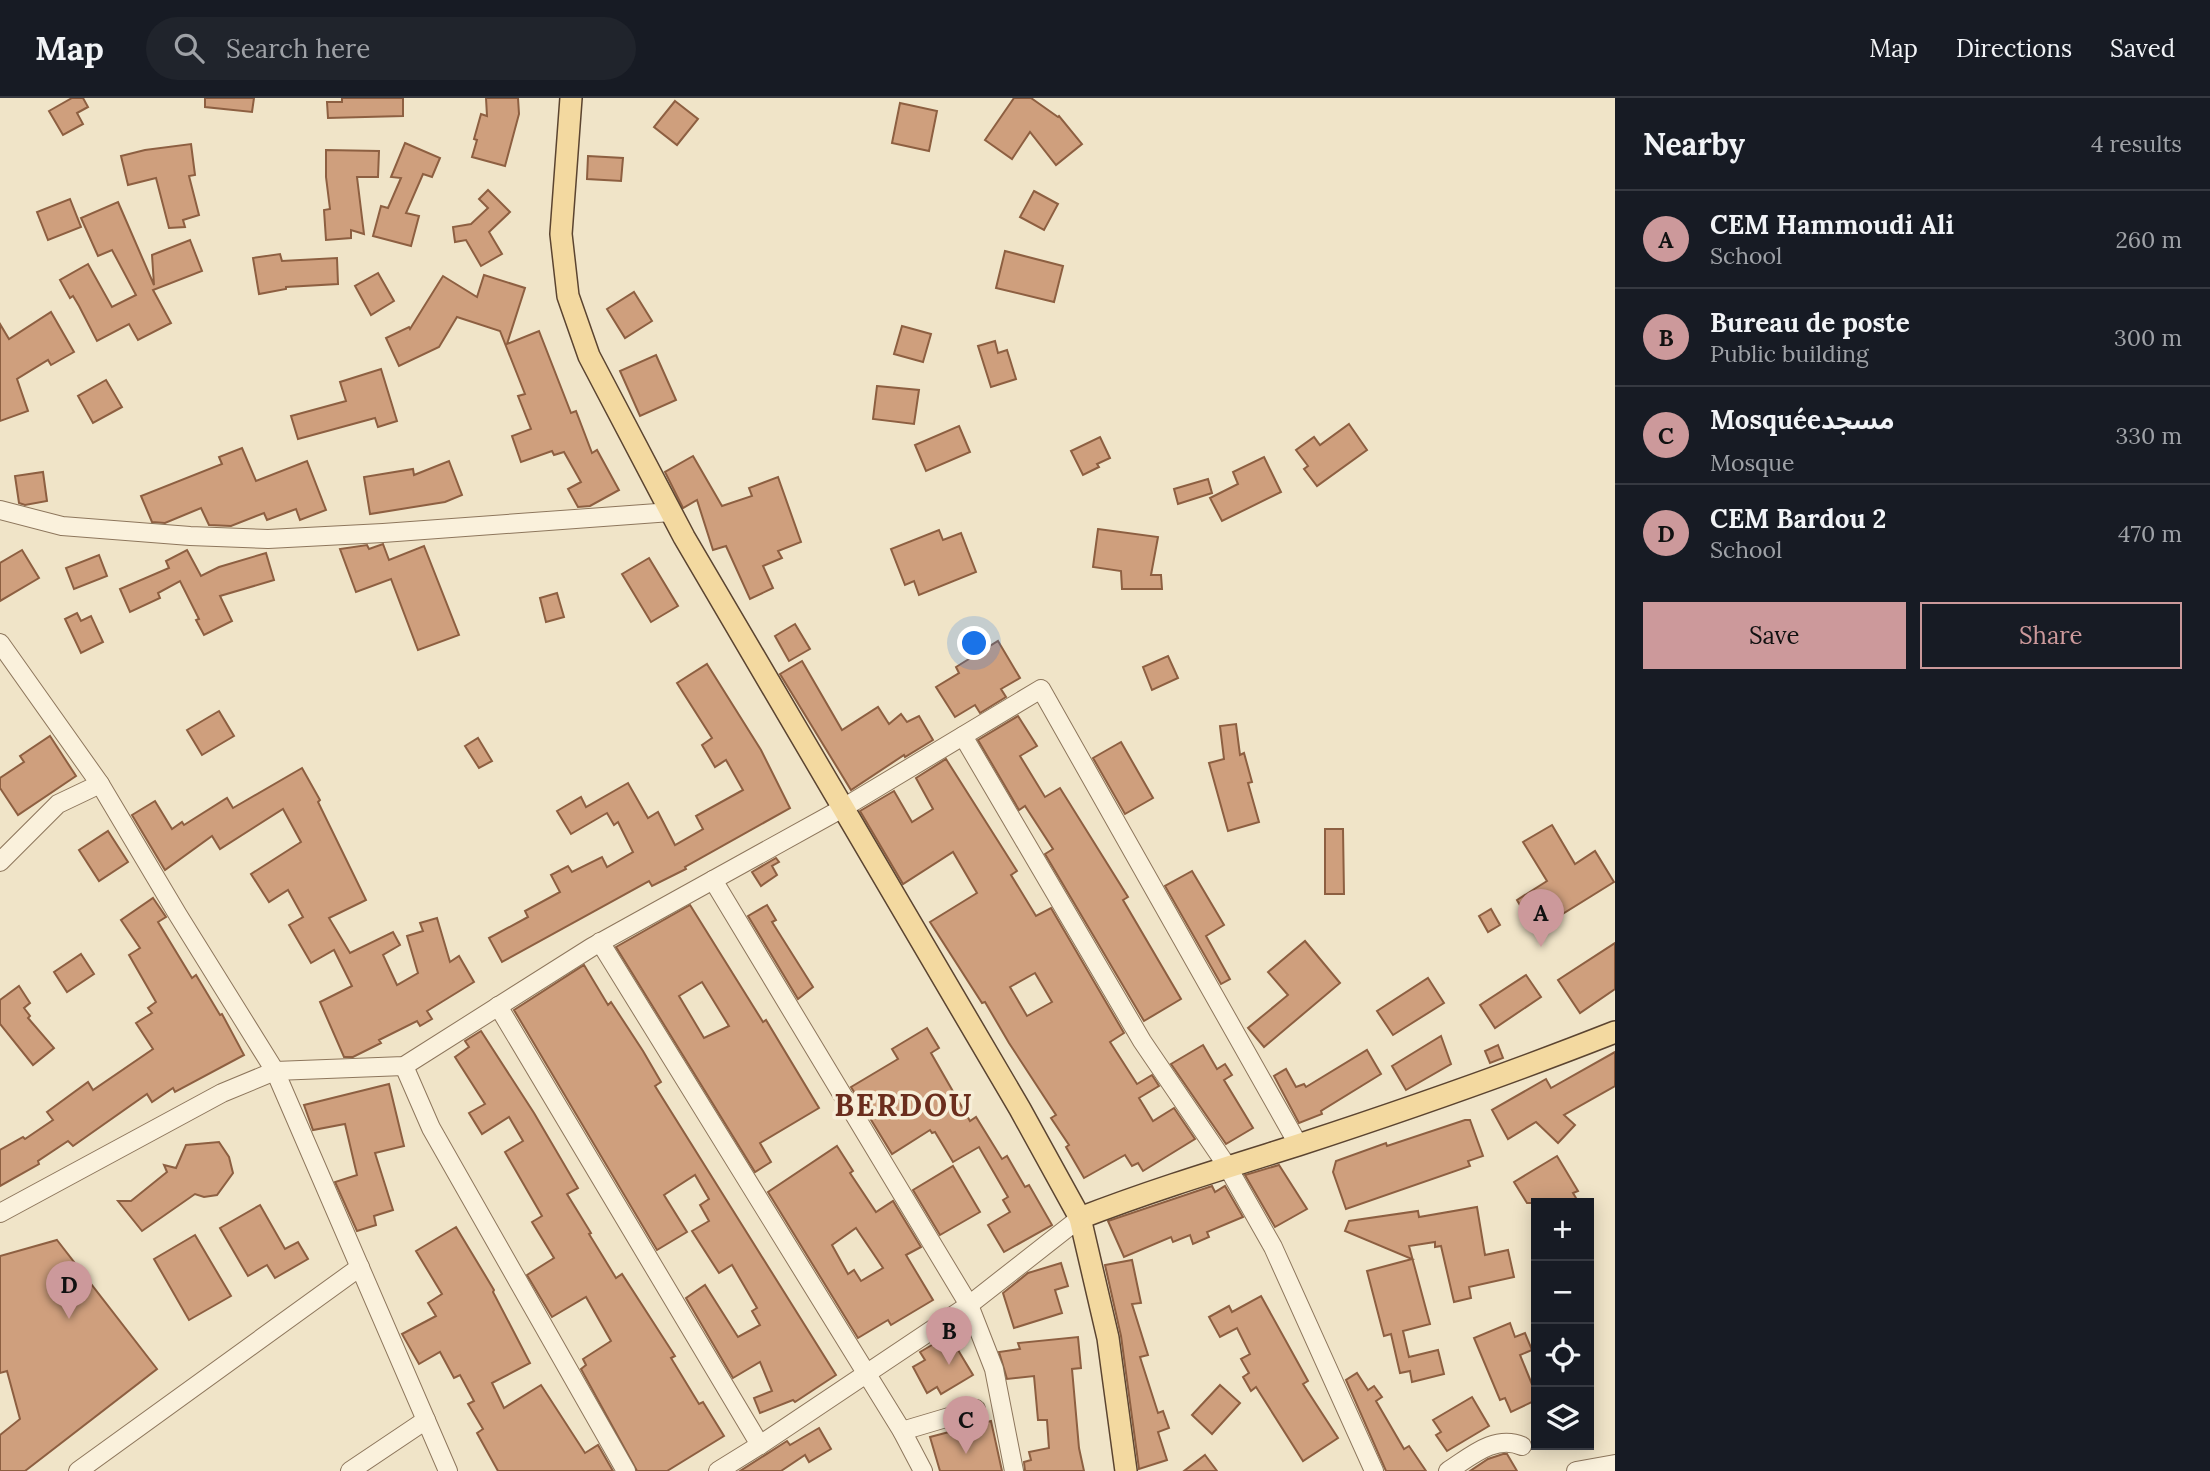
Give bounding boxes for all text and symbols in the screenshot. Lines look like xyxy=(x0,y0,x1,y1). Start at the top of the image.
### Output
search box xyxy=(146,17,636,80)
text: Map xyxy=(35,27,104,69)
icon: search xyxy=(170,29,208,67)
text: Search here xyxy=(226,32,370,65)
text: Map xyxy=(1869,33,1918,64)
text: Directions xyxy=(1956,33,2072,64)
text: Saved xyxy=(2110,33,2175,64)
text: Nearby xyxy=(1643,125,1745,163)
text: 4 results xyxy=(2091,129,2182,158)
text: CEM Hammoudi Ali xyxy=(1710,208,1954,241)
text: A xyxy=(1658,225,1674,254)
text: 260 m xyxy=(2115,225,2182,254)
text: School xyxy=(1710,241,1782,270)
text: Bureau de poste xyxy=(1710,306,1910,339)
text: B xyxy=(1658,323,1674,352)
text: 300 m xyxy=(2114,323,2182,352)
text: Public building xyxy=(1710,339,1869,368)
text: Mosquéeمسجد xyxy=(1710,403,1894,436)
text: C xyxy=(1658,421,1674,450)
text: 330 m xyxy=(2115,421,2182,450)
text: Mosque xyxy=(1710,448,1795,477)
text: CEM Bardou 2 xyxy=(1710,502,1886,535)
text: D xyxy=(1657,519,1675,548)
text: 470 m xyxy=(2118,519,2182,548)
text: School xyxy=(1710,535,1782,564)
button: Save xyxy=(1643,602,1906,669)
button: Share xyxy=(1920,602,2182,669)
your location xyxy=(957,626,991,660)
pin: A xyxy=(1518,889,1564,947)
district label: BERDOU xyxy=(834,1086,974,1124)
map controls xyxy=(1531,1198,1594,1450)
button: + xyxy=(1531,1198,1594,1261)
pin: D xyxy=(46,1261,92,1319)
button: − xyxy=(1531,1261,1594,1324)
pin: B xyxy=(926,1307,972,1365)
button: locate xyxy=(1531,1324,1594,1387)
button: layers xyxy=(1531,1387,1594,1450)
pin: C xyxy=(943,1396,989,1454)

